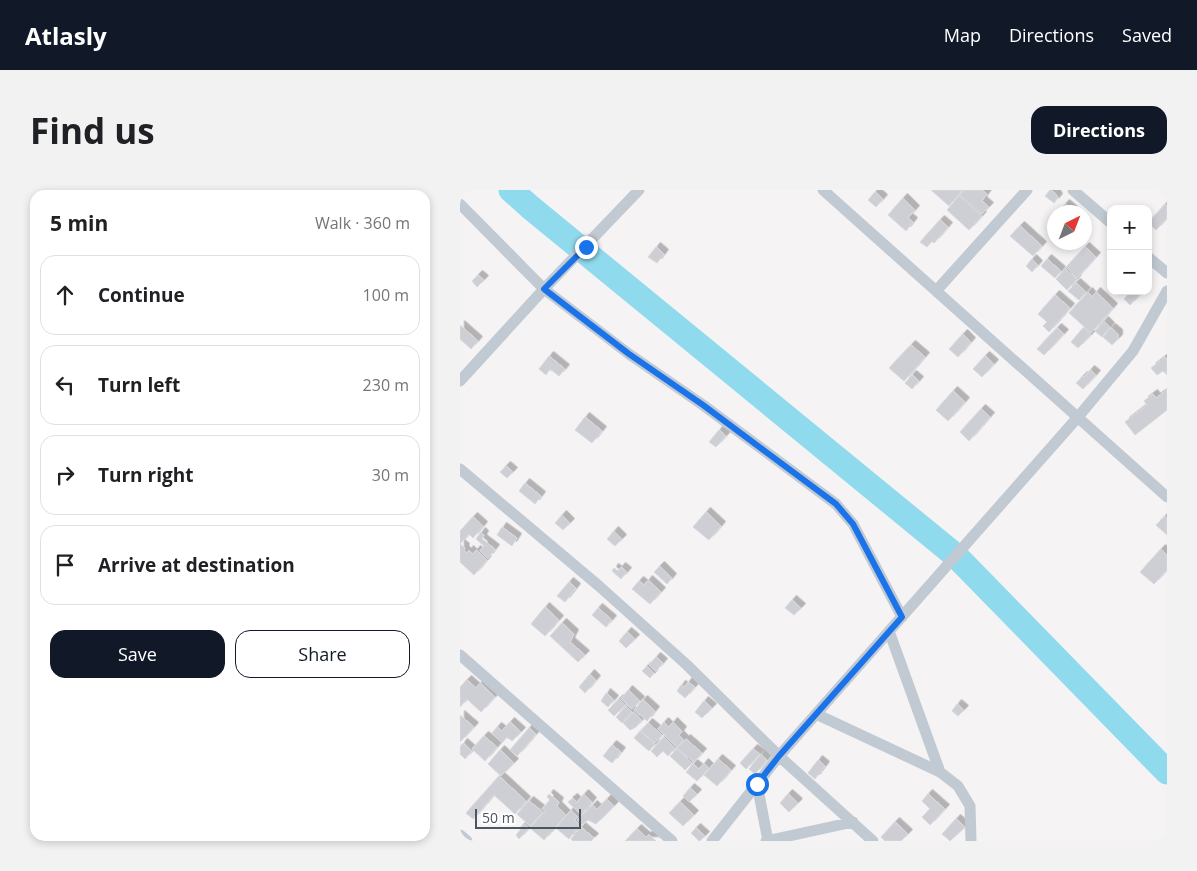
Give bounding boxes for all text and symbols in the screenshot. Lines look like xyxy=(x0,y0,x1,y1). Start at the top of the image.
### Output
text: Atlasly xyxy=(25,19,107,52)
text: Map xyxy=(944,23,981,47)
text: Directions xyxy=(1009,23,1094,47)
text: Saved xyxy=(1122,23,1172,47)
button: Directions xyxy=(1031,106,1167,154)
text: Find us xyxy=(30,107,155,154)
north arrow xyxy=(1047,205,1092,250)
map controls xyxy=(1107,205,1152,295)
button: + xyxy=(1107,205,1152,250)
text: 5 min xyxy=(50,209,108,237)
text: Walk · 360 m xyxy=(315,212,410,234)
route end xyxy=(575,236,598,259)
button: − xyxy=(1107,250,1152,295)
icon: ahead xyxy=(51,281,79,309)
text: Continue xyxy=(98,282,185,308)
text: 100 m xyxy=(363,284,409,306)
icon: left xyxy=(51,371,79,399)
text: Turn left xyxy=(98,372,180,398)
text: 230 m xyxy=(363,374,409,396)
icon: right xyxy=(51,461,79,489)
text: Turn right xyxy=(98,462,193,488)
text: 30 m xyxy=(372,464,409,486)
icon: arrive xyxy=(51,551,79,579)
text: Arrive at destination xyxy=(98,552,295,578)
button: Save xyxy=(50,630,225,678)
button: Share xyxy=(235,630,410,678)
route start xyxy=(746,773,769,796)
scale bar xyxy=(475,806,581,829)
text: 50 m xyxy=(482,808,515,827)

